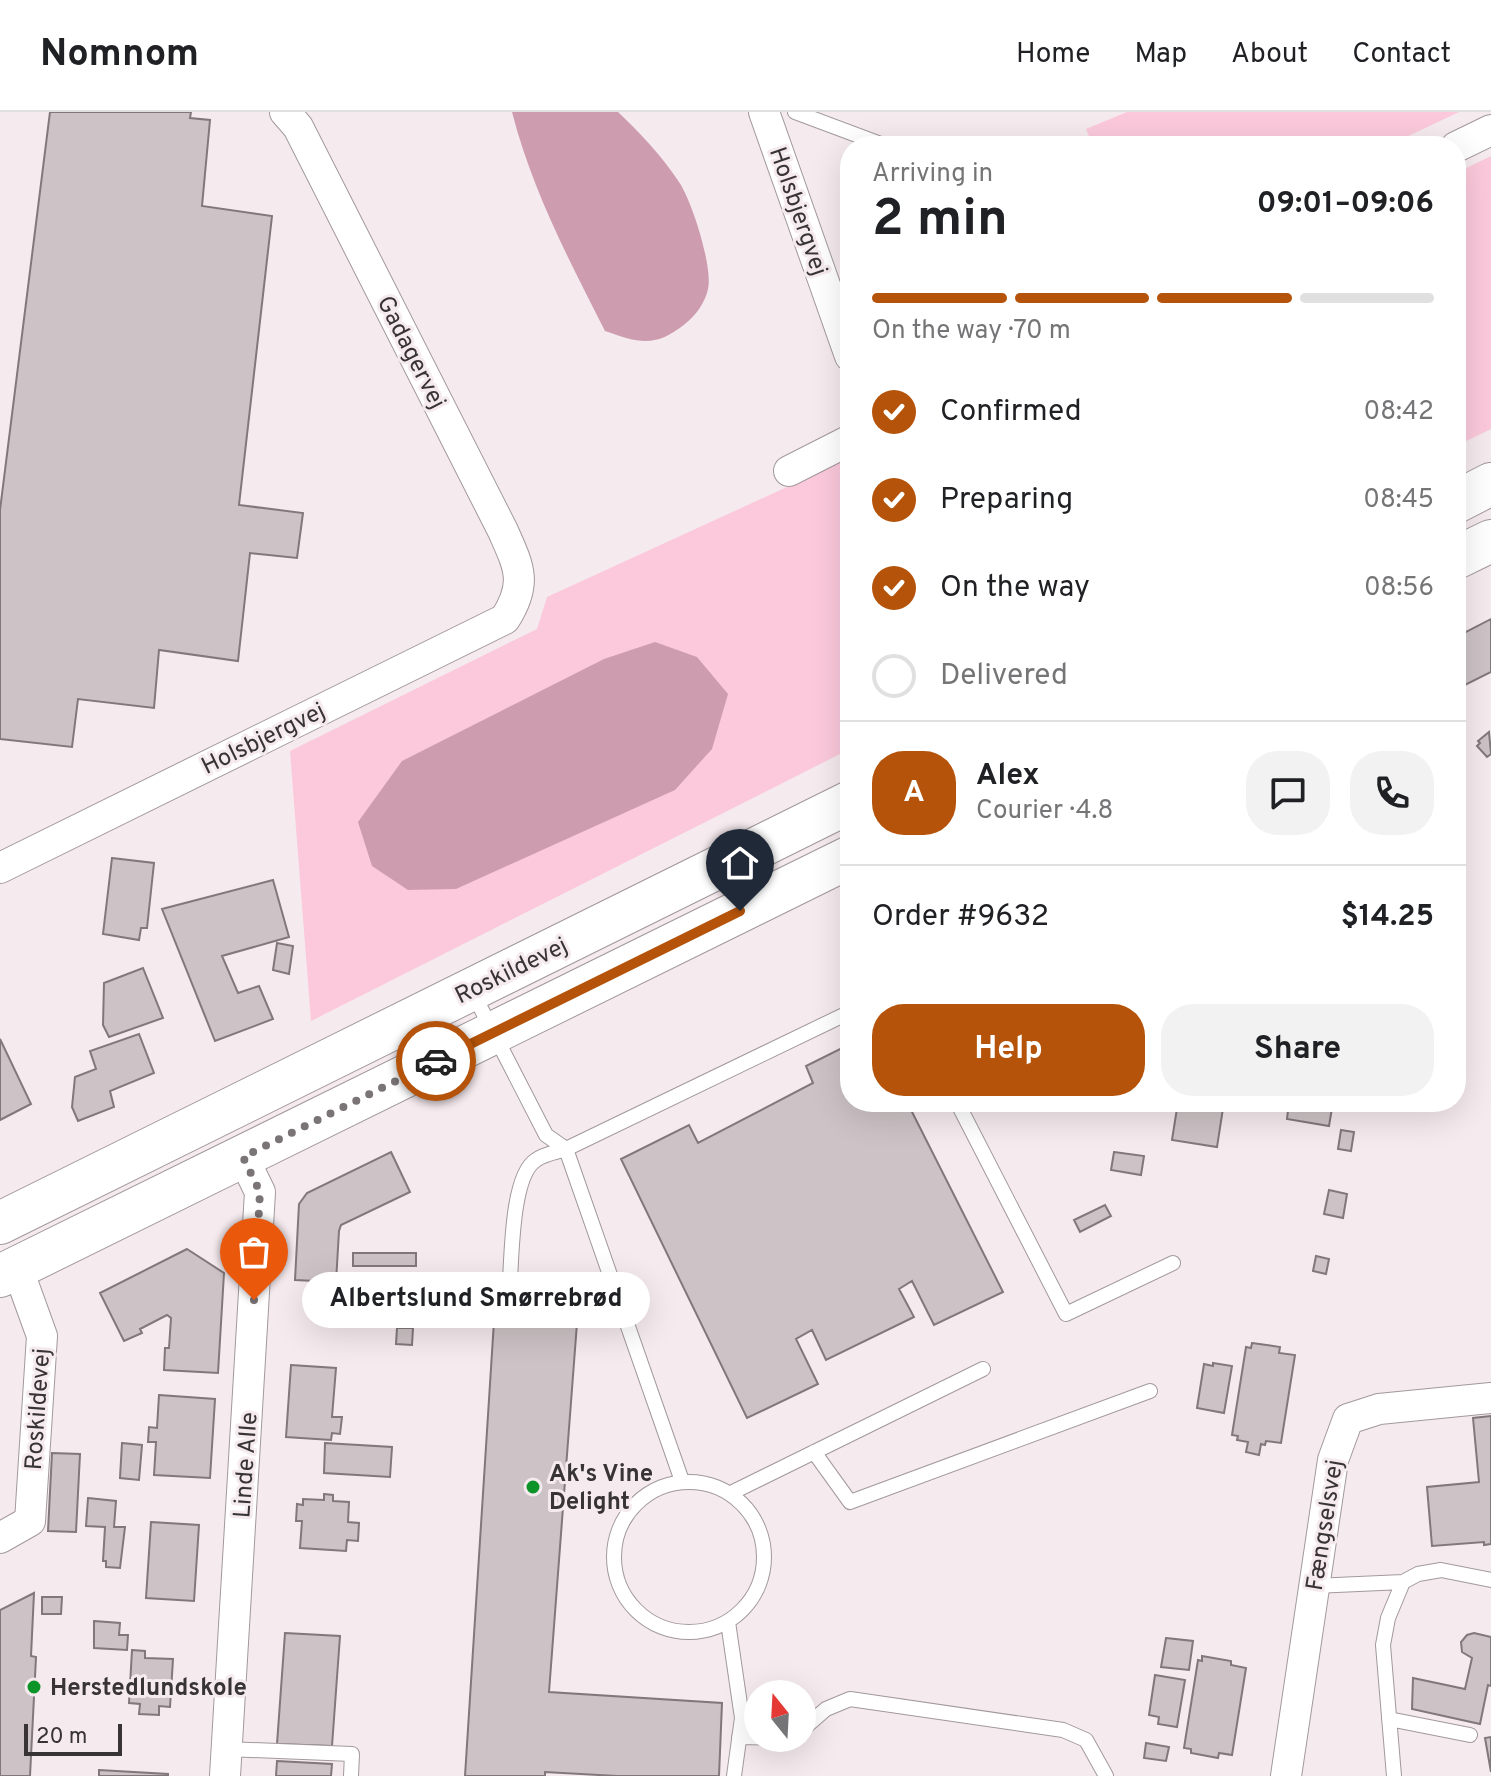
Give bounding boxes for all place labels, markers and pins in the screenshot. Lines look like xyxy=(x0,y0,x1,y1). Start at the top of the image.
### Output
pin xyxy=(706,829,774,911)
pin xyxy=(220,1218,288,1300)
callout: Albertslund Smørrebrød xyxy=(302,1272,650,1328)
place label: Ak's Vine Delight xyxy=(549,1460,653,1518)
marker: Ak's Vine Delight xyxy=(524,1478,542,1496)
place label: Herstedlundskole xyxy=(50,1674,247,1704)
marker: Herstedlundskole xyxy=(25,1678,43,1696)

